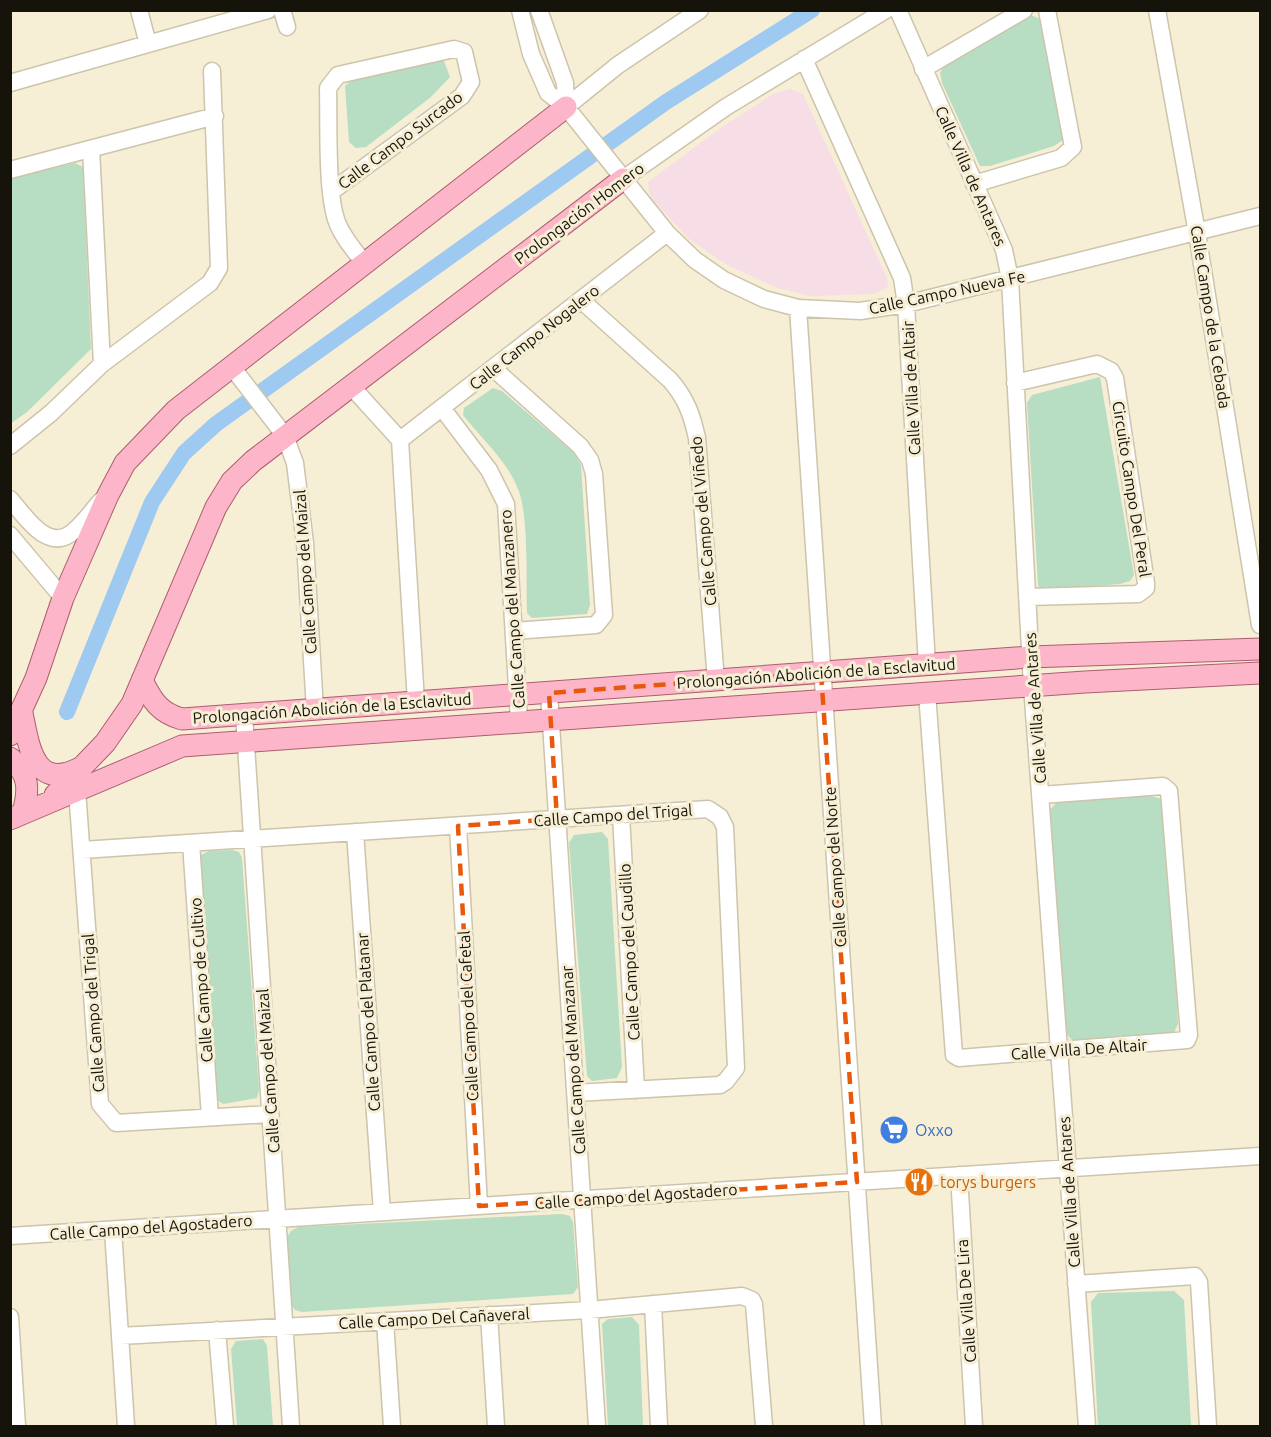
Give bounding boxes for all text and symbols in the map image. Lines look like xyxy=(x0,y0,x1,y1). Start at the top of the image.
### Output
street label: Calle Campo Surcado xyxy=(334,87,466,193)
street label: Calle Villa de Antares xyxy=(932,103,1010,249)
street label: Prolongación Homero xyxy=(511,159,647,267)
street label: Calle Campo de la Cebada xyxy=(1188,224,1234,410)
street label: Calle Campo Nueva Fe xyxy=(867,267,1027,317)
street label: Calle Campo Nogalero xyxy=(465,281,603,393)
street label: Calle Villa de Altair xyxy=(898,320,924,456)
street label: Circuito Campo Del Peral xyxy=(1109,400,1155,578)
street label: Calle Campo del Viñedo xyxy=(687,435,719,607)
street label: Calle Campo del Maizal xyxy=(290,489,320,655)
street label: Calle Campo del Manzanero xyxy=(496,509,528,709)
street label: Calle Villa de Antares xyxy=(1021,632,1049,784)
street label: Prolongación Abolición de la Esclavitud xyxy=(676,654,956,692)
street label: Prolongación Abolición de la Esclavitud xyxy=(192,689,472,727)
street label: Calle Campo del Norte xyxy=(820,786,850,948)
street label: Calle Campo del Trigal xyxy=(533,800,693,830)
street label: Calle Campo del Caudillo xyxy=(615,863,643,1041)
street label: Calle Campo de Cultivo xyxy=(186,897,216,1063)
street label: Calle Campo del Cafetal xyxy=(455,930,481,1102)
street label: Calle Campo del Platanar xyxy=(353,932,383,1112)
street label: Calle Campo del Trigal xyxy=(78,933,108,1093)
street label: Calle Campo del Manzanar xyxy=(557,965,589,1155)
street label: Calle Campo del Maizal xyxy=(253,988,283,1154)
street label: Calle Villa De Altair xyxy=(1010,1035,1148,1063)
supermarket icon: Oxxo xyxy=(878,1114,910,1146)
street label: Calle Villa de Antares xyxy=(1055,1116,1083,1268)
place label: Oxxo xyxy=(915,1121,953,1139)
restaurant icon: torys burgers xyxy=(903,1166,935,1198)
place label: torys burgers xyxy=(940,1173,1036,1191)
street label: Calle Campo del Agostadero xyxy=(534,1180,738,1212)
street label: Calle Campo del Agostadero xyxy=(49,1211,253,1243)
street label: Calle Villa De Lira xyxy=(953,1239,979,1363)
street label: Calle Campo Del Cañaveral xyxy=(338,1304,530,1332)

